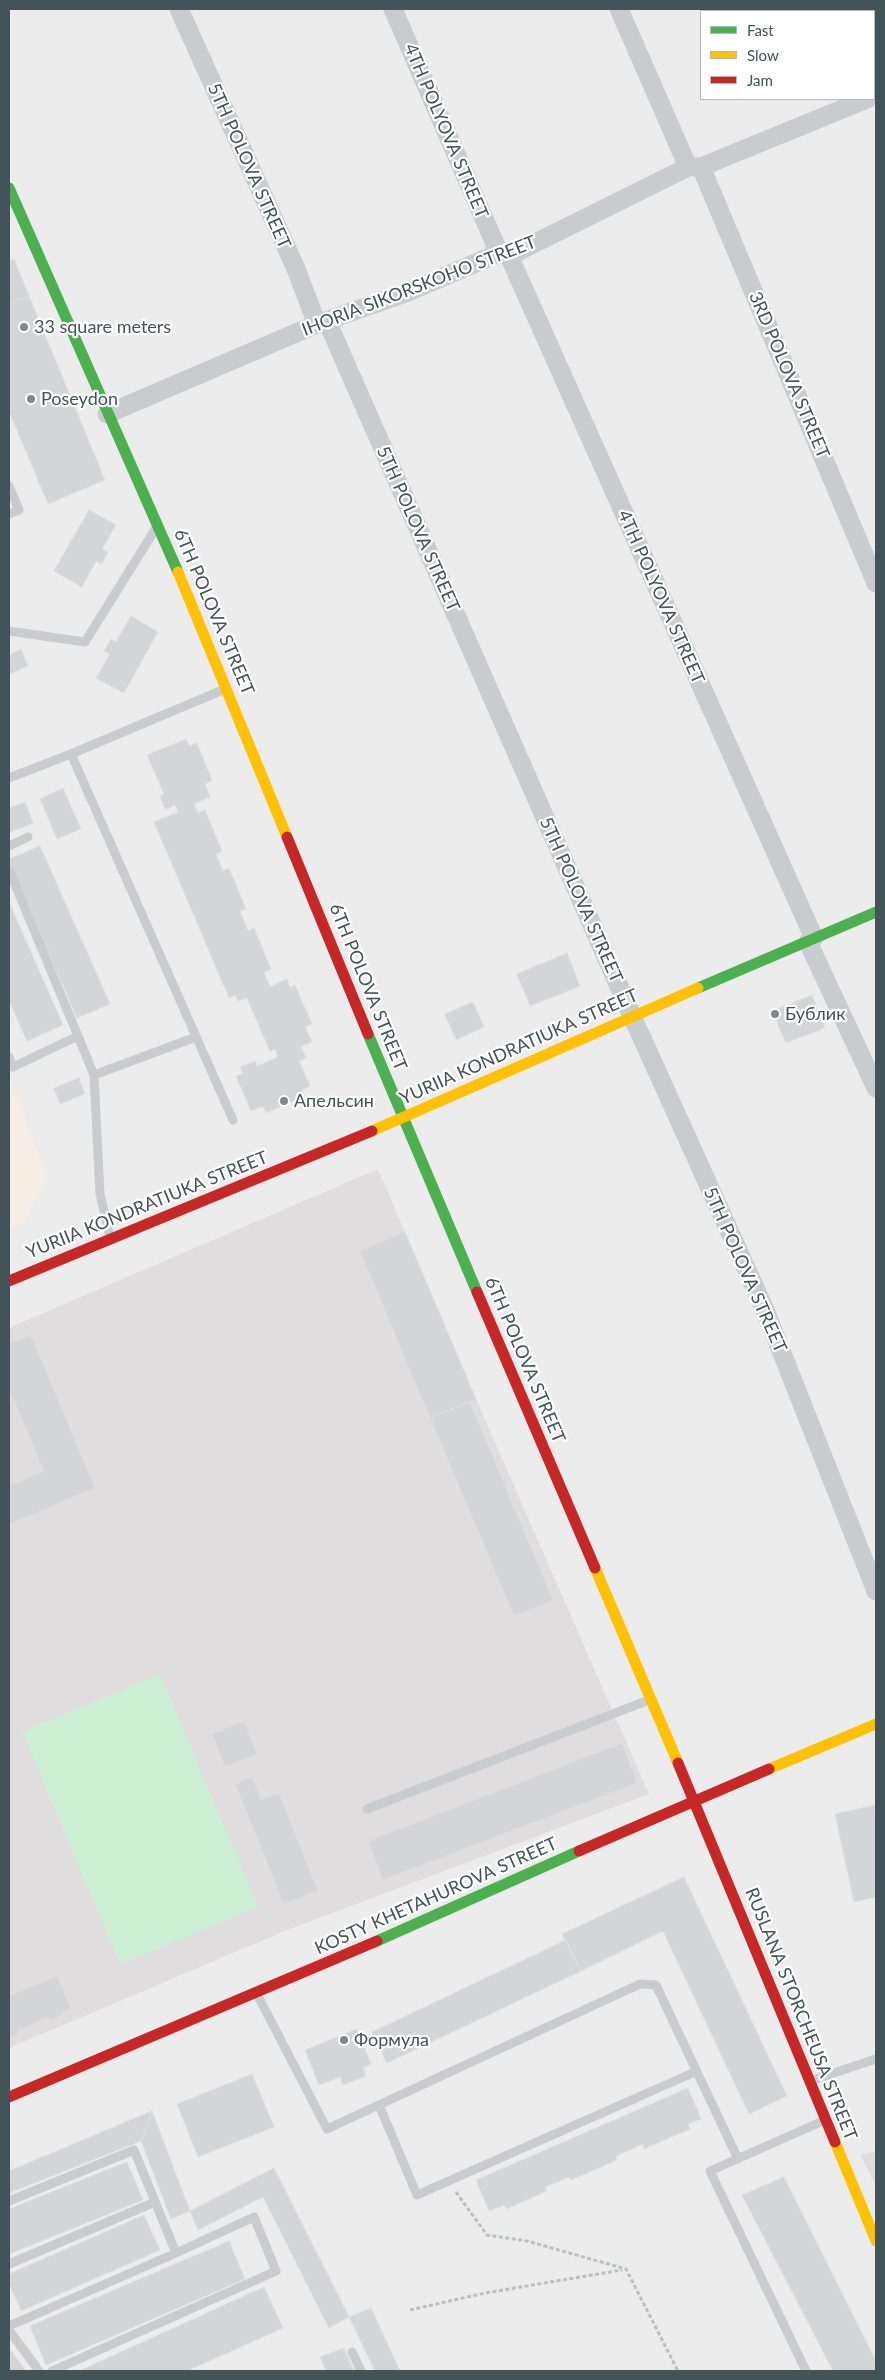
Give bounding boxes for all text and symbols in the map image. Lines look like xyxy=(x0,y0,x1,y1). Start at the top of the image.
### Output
legend xyxy=(700,10,875,100)
text: Fast xyxy=(747,21,774,39)
street label: 4TH POLYOVA STREET xyxy=(399,40,493,222)
text: Slow xyxy=(747,46,779,64)
text: Jam xyxy=(747,71,773,89)
street label: 5TH POLOVA STREET xyxy=(203,80,295,252)
street label: IHORIA SIKORSKOHO STREET xyxy=(299,231,539,341)
street label: 3RD POLOVA STREET xyxy=(744,288,834,462)
place label: 33 square meters xyxy=(34,316,171,338)
marker: 33 square meters xyxy=(18,321,30,333)
place label: Poseydon xyxy=(41,388,118,410)
marker: Poseydon xyxy=(25,393,37,405)
street label: 5TH POLOVA STREET xyxy=(372,443,464,615)
street label: 4TH POLYOVA STREET xyxy=(613,507,709,687)
street label: 6TH POLOVA STREET xyxy=(169,526,259,698)
street label: 5TH POLOVA STREET xyxy=(535,814,627,986)
street label: 6TH POLOVA STREET xyxy=(325,900,411,1074)
street label: YURIIA KONDRATIUKA STREET xyxy=(397,985,641,1109)
place label: Бублик xyxy=(785,1003,845,1025)
marker: Бублик xyxy=(769,1008,781,1020)
place label: Апельсин xyxy=(294,1090,374,1112)
marker: Апельсин xyxy=(278,1095,290,1107)
street label: YURIIA KONDRATIUKA STREET xyxy=(23,1147,271,1263)
street label: 5TH POLOVA STREET xyxy=(699,1184,791,1356)
street label: 6TH POLOVA STREET xyxy=(480,1274,570,1446)
street label: KOSTY KHETAHUROVA STREET xyxy=(312,1833,560,1959)
street label: RUSLANA STORCHEUSA STREET xyxy=(740,1885,862,2143)
place label: Формула xyxy=(354,2029,429,2051)
marker: Формула xyxy=(338,2034,350,2046)

